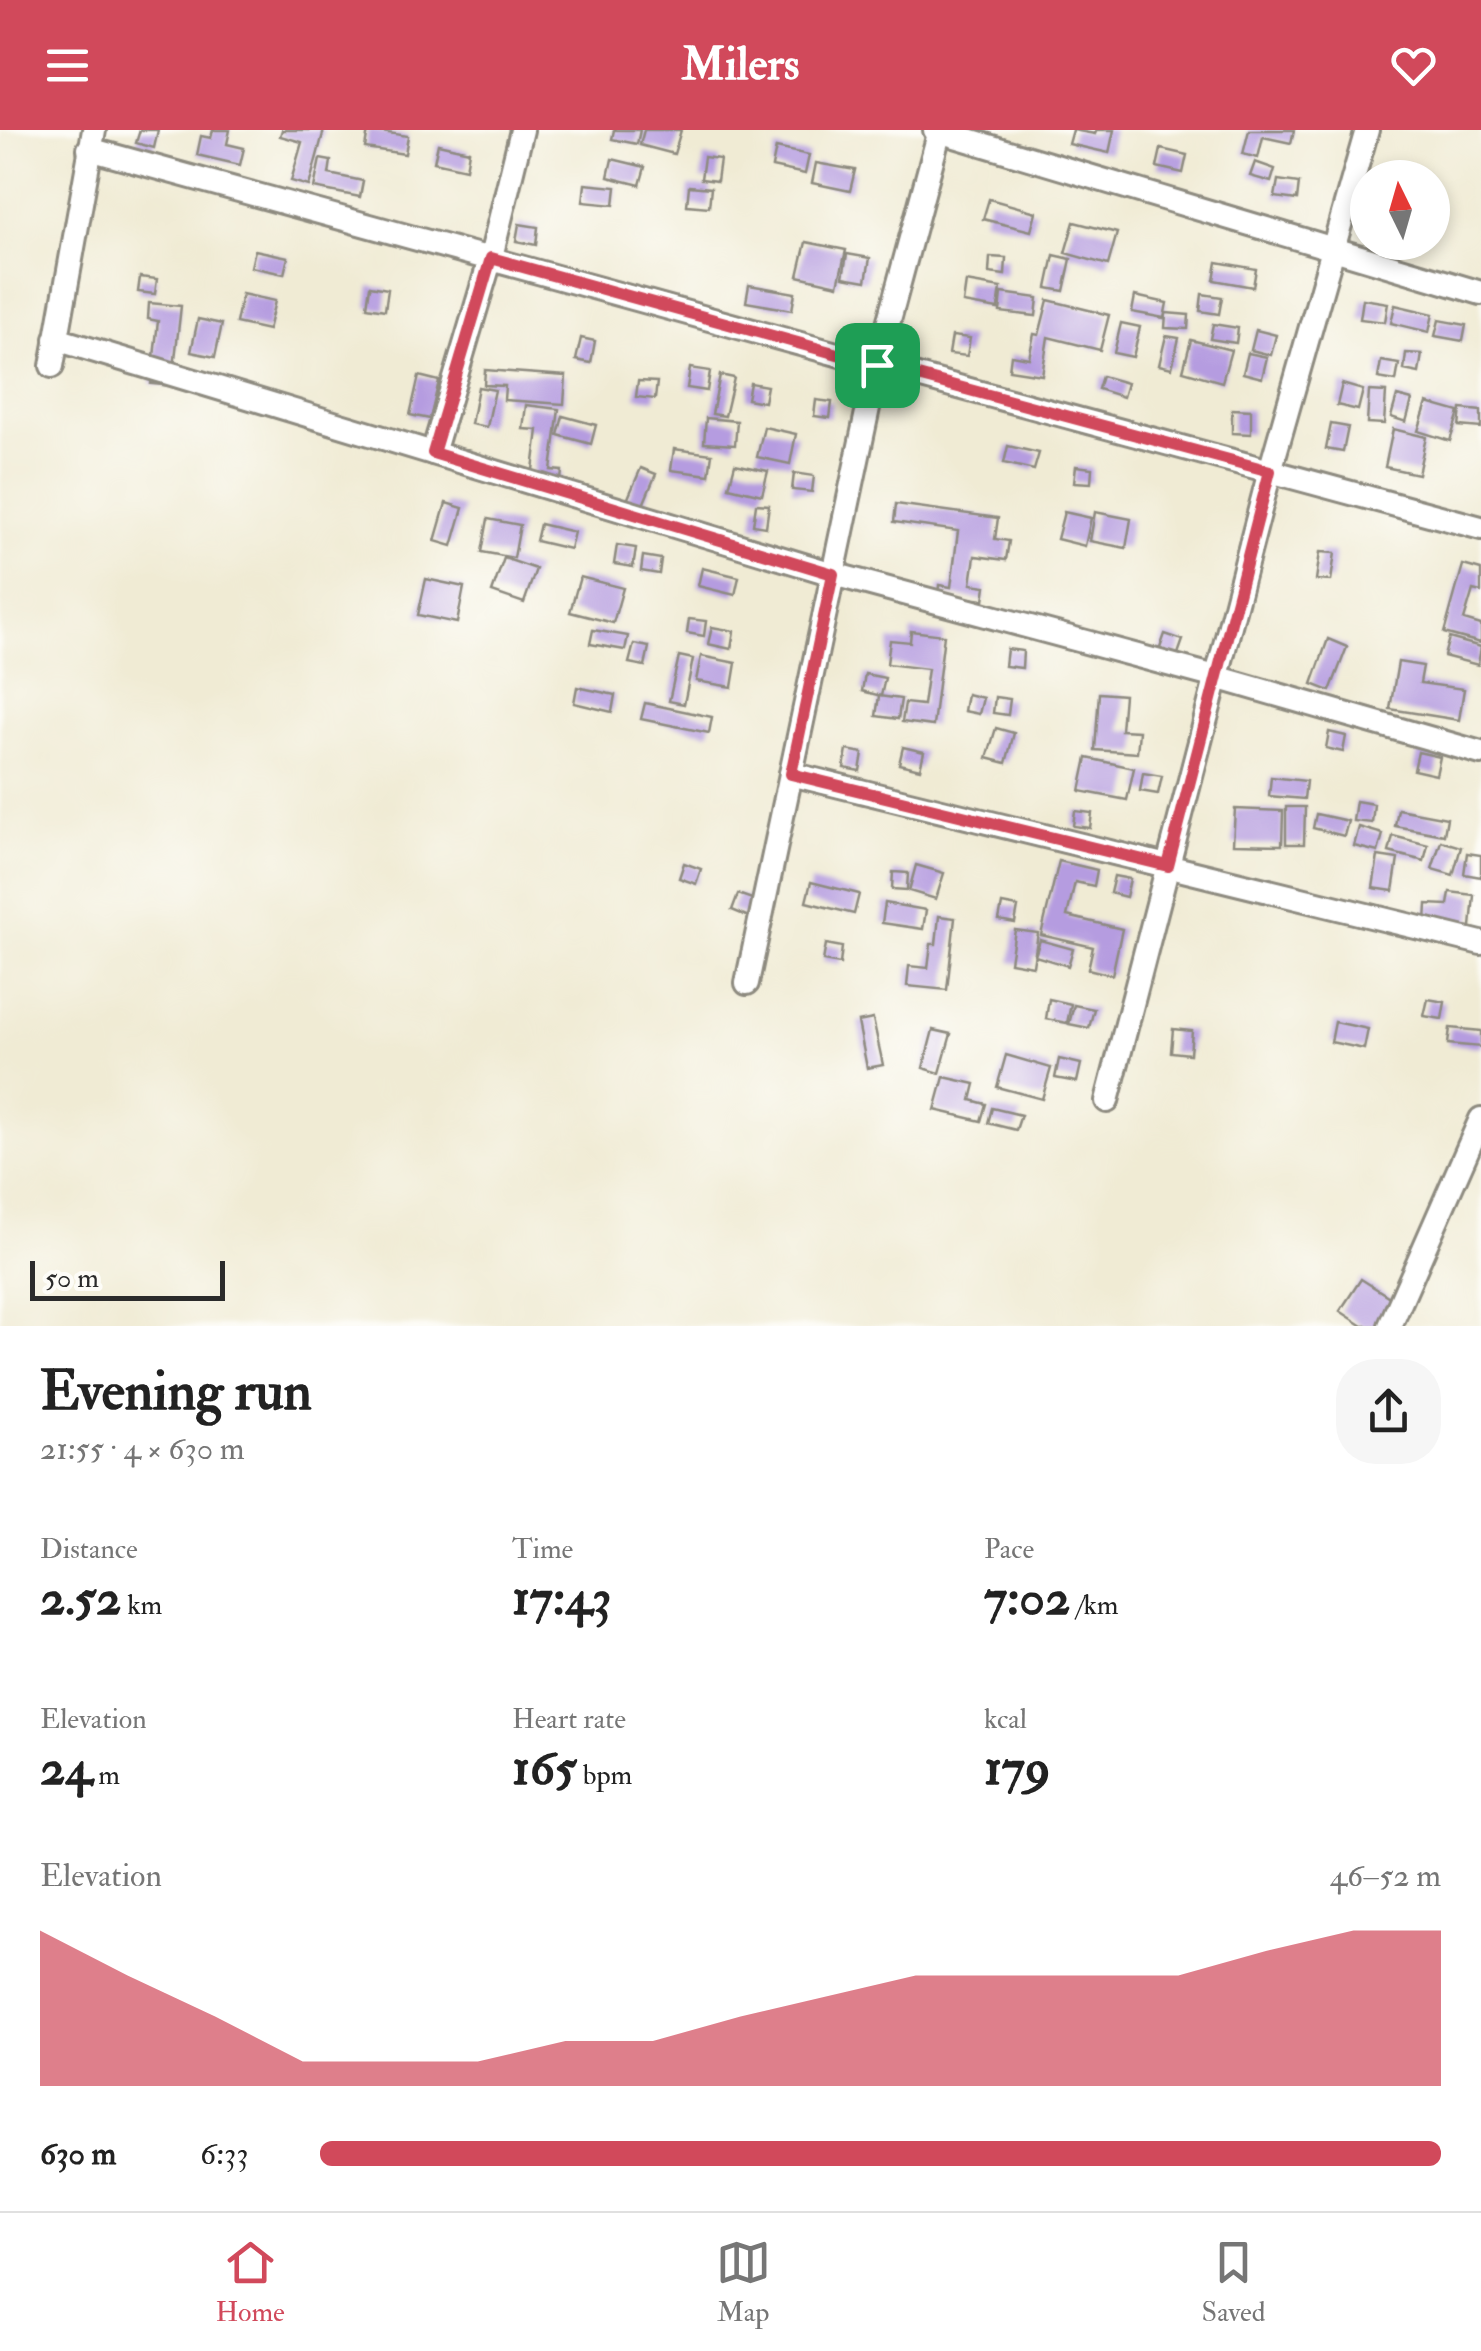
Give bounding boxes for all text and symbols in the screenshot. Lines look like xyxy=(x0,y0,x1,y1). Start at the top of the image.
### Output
text: Milers xyxy=(682,37,799,93)
icon: menu xyxy=(40,38,95,93)
icon: heart xyxy=(1386,38,1441,93)
north arrow xyxy=(1350,160,1450,260)
map controls xyxy=(1350,160,1450,260)
pin xyxy=(835,323,920,408)
icon: arrive xyxy=(850,338,905,393)
scale bar xyxy=(30,1256,225,1300)
text: 50 m xyxy=(45,1261,99,1296)
text: Evening run xyxy=(40,1357,312,1426)
button: share xyxy=(1336,1359,1441,1464)
text: 21:55 · 4 × 630 m xyxy=(40,1429,245,1469)
text: Distance xyxy=(40,1532,138,1567)
text: Time xyxy=(512,1532,573,1567)
text: Pace xyxy=(984,1532,1034,1567)
text: 2.52 xyxy=(40,1567,121,1630)
text: 17:43 xyxy=(512,1567,611,1630)
text: 7:02 xyxy=(984,1567,1070,1630)
text: km xyxy=(121,1588,162,1623)
text: /km xyxy=(1070,1588,1119,1623)
text: Elevation xyxy=(40,1702,147,1737)
text: Heart rate xyxy=(512,1702,626,1737)
text: kcal xyxy=(984,1702,1027,1737)
text: 24 xyxy=(40,1737,92,1800)
text: 165 xyxy=(512,1737,577,1800)
text: 179 xyxy=(984,1737,1050,1800)
text: m xyxy=(92,1758,120,1793)
text: bpm xyxy=(577,1758,632,1793)
text: Elevation xyxy=(40,1856,162,1896)
text: 46–52 m xyxy=(1330,1856,1441,1896)
text: 630 m xyxy=(40,2134,116,2174)
text: 6:33 xyxy=(200,2134,249,2174)
tab: Home xyxy=(215,2235,285,2330)
tab: Map xyxy=(716,2235,771,2330)
tab: Saved xyxy=(1202,2235,1266,2330)

